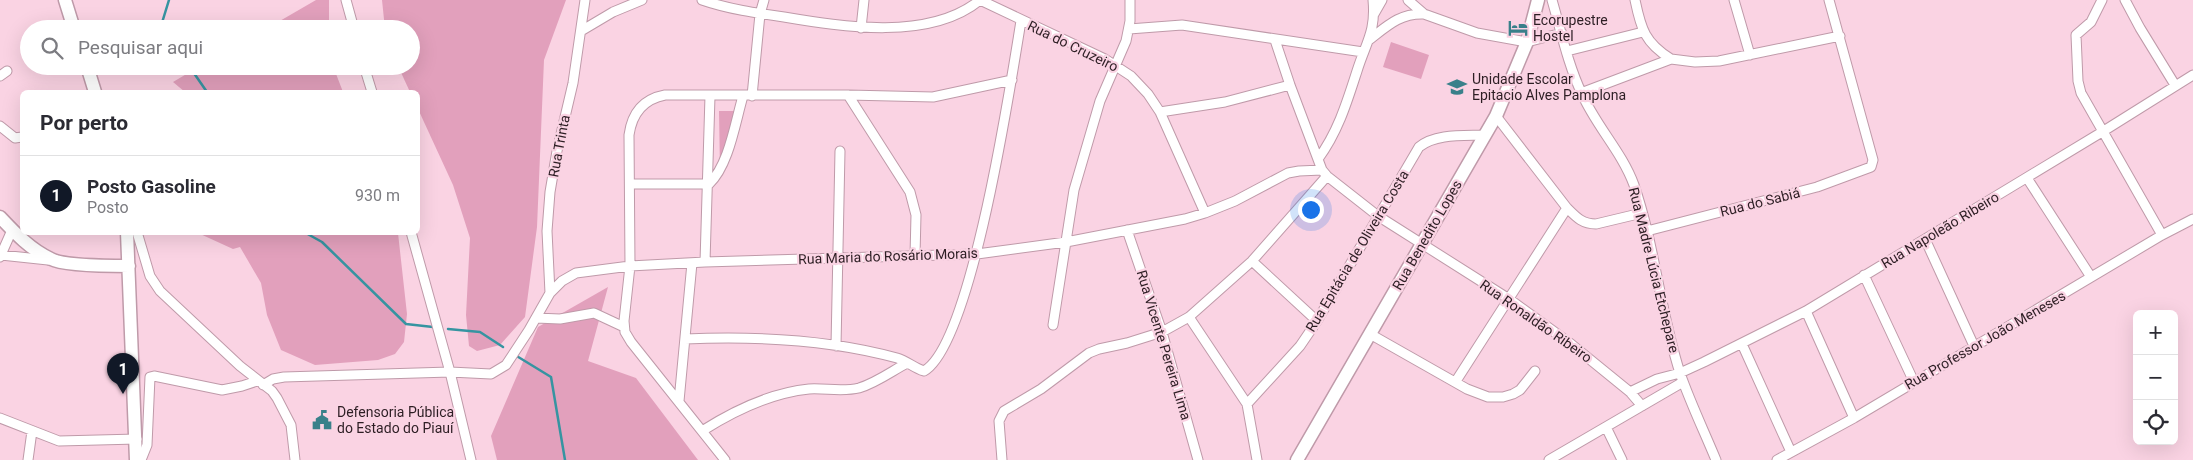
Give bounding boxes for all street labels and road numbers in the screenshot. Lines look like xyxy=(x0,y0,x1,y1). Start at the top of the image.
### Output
street label: Rua do Cruzeiro xyxy=(1025,17,1121,75)
street label: Rua Trinta xyxy=(545,114,573,178)
street label: Rua Epitácia de Oliveira Costa xyxy=(1302,167,1412,335)
street label: Rua Benedito Lopes xyxy=(1389,177,1465,293)
street label: Rua do Sabiá xyxy=(1718,184,1802,220)
street label: Rua Madre Lúcia Etchepare xyxy=(1626,186,1682,354)
street label: Rua Napoleão Ribeiro xyxy=(1878,189,2002,271)
street label: Rua Maria do Rosário Morais xyxy=(798,245,978,267)
street label: Rua Vicente Pereira Lima xyxy=(1134,268,1194,422)
street label: Rua Ronaldão Ribeiro xyxy=(1477,276,1595,366)
street label: Rua Professor João Meneses xyxy=(1902,287,2068,393)

